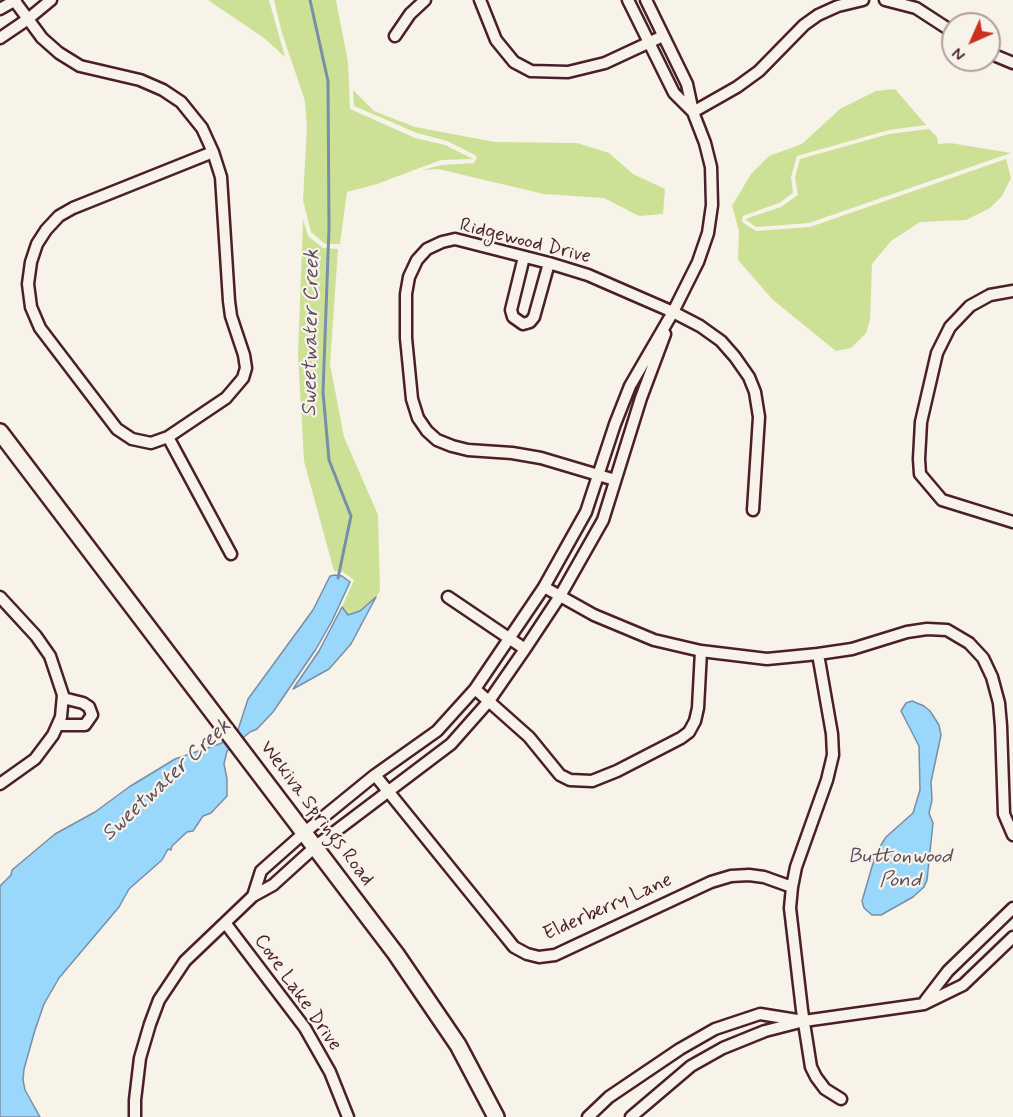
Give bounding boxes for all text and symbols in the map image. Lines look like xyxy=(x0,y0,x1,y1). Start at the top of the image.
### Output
north arrow xyxy=(941,12,1001,72)
text: N xyxy=(948,42,971,65)
street label: Ridgewood Drive xyxy=(457,214,593,270)
water label: Sweetwater Creek xyxy=(298,249,326,417)
water label: Sweetwater Creek xyxy=(97,715,237,847)
street label: Wekiva Springs Road xyxy=(254,737,378,891)
water label: Buttonwood Pond xyxy=(848,845,952,895)
street label: Elderberry Lane xyxy=(540,869,676,947)
street label: Cove Lake Drive xyxy=(248,930,346,1056)

